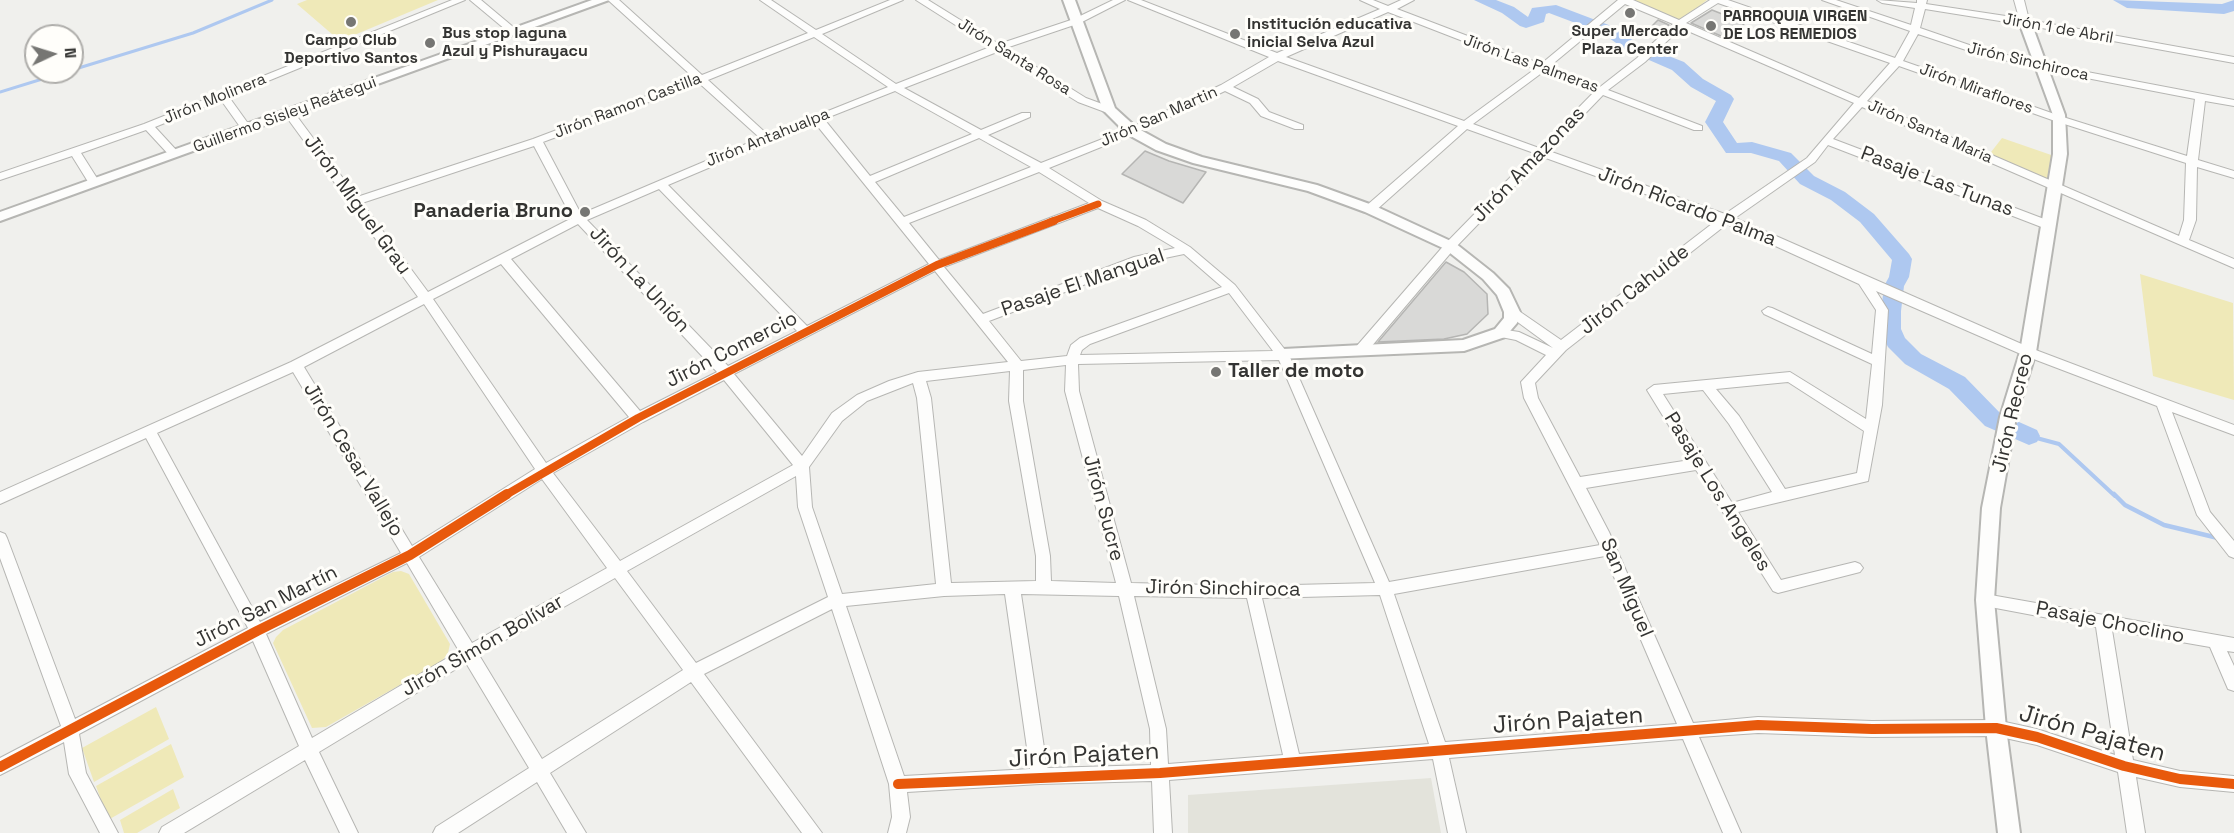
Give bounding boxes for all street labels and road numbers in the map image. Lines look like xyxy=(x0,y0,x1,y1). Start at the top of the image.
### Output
street label: Jirón 1 de Abril xyxy=(2001,10,2115,48)
street label: Jirón Santa Rosa xyxy=(954,14,1074,100)
street label: Jirón Las Palmeras xyxy=(1461,31,1601,97)
street label: Jirón Sinchiroca xyxy=(1965,39,2091,85)
street label: Jirón Miraflores xyxy=(1917,60,2035,118)
street label: Jirón Ramon Castilla xyxy=(552,69,704,143)
street label: Jirón Molinera xyxy=(161,70,269,128)
street label: Guillermo Sisley Reátegui xyxy=(191,73,379,157)
street label: Jirón San Martin xyxy=(1098,83,1220,151)
street label: Jirón Santa Maria xyxy=(1865,96,1995,168)
street label: Jirón Amazonas xyxy=(1468,102,1590,228)
street label: Jirón Antahualpa xyxy=(704,105,832,171)
street label: Jirón Miguel Grau xyxy=(298,130,416,280)
street label: Pasaje Las Tunas xyxy=(1857,142,2017,222)
street label: Jirón Ricardo Palma xyxy=(1594,162,1780,252)
street label: Jirón La Unión xyxy=(584,222,694,338)
street label: Jirón Cahuide xyxy=(1576,240,1694,340)
street label: Pasaje El Mangual xyxy=(998,244,1168,322)
street label: Jirón Comercio xyxy=(662,307,802,393)
street label: Jirón Recreo xyxy=(1988,351,2038,475)
street label: Jirón Cesar Vallejo xyxy=(298,379,408,541)
street label: Pasaje Los Angeles xyxy=(1658,408,1776,576)
street label: Jirón Sucre xyxy=(1077,452,1129,564)
street label: San Miguel xyxy=(1594,535,1658,641)
street label: Jirón San Martín xyxy=(190,561,342,653)
street label: Jirón Sinchiroca xyxy=(1145,576,1301,602)
street label: Jirón Simón Bolívar xyxy=(398,590,568,702)
street label: Pasaje Choclino xyxy=(2034,597,2186,649)
street label: Jirón Pajaten xyxy=(2015,699,2169,769)
street label: Jirón Pajaten xyxy=(1492,701,1644,741)
street label: Jirón Pajaten xyxy=(1008,738,1160,774)

